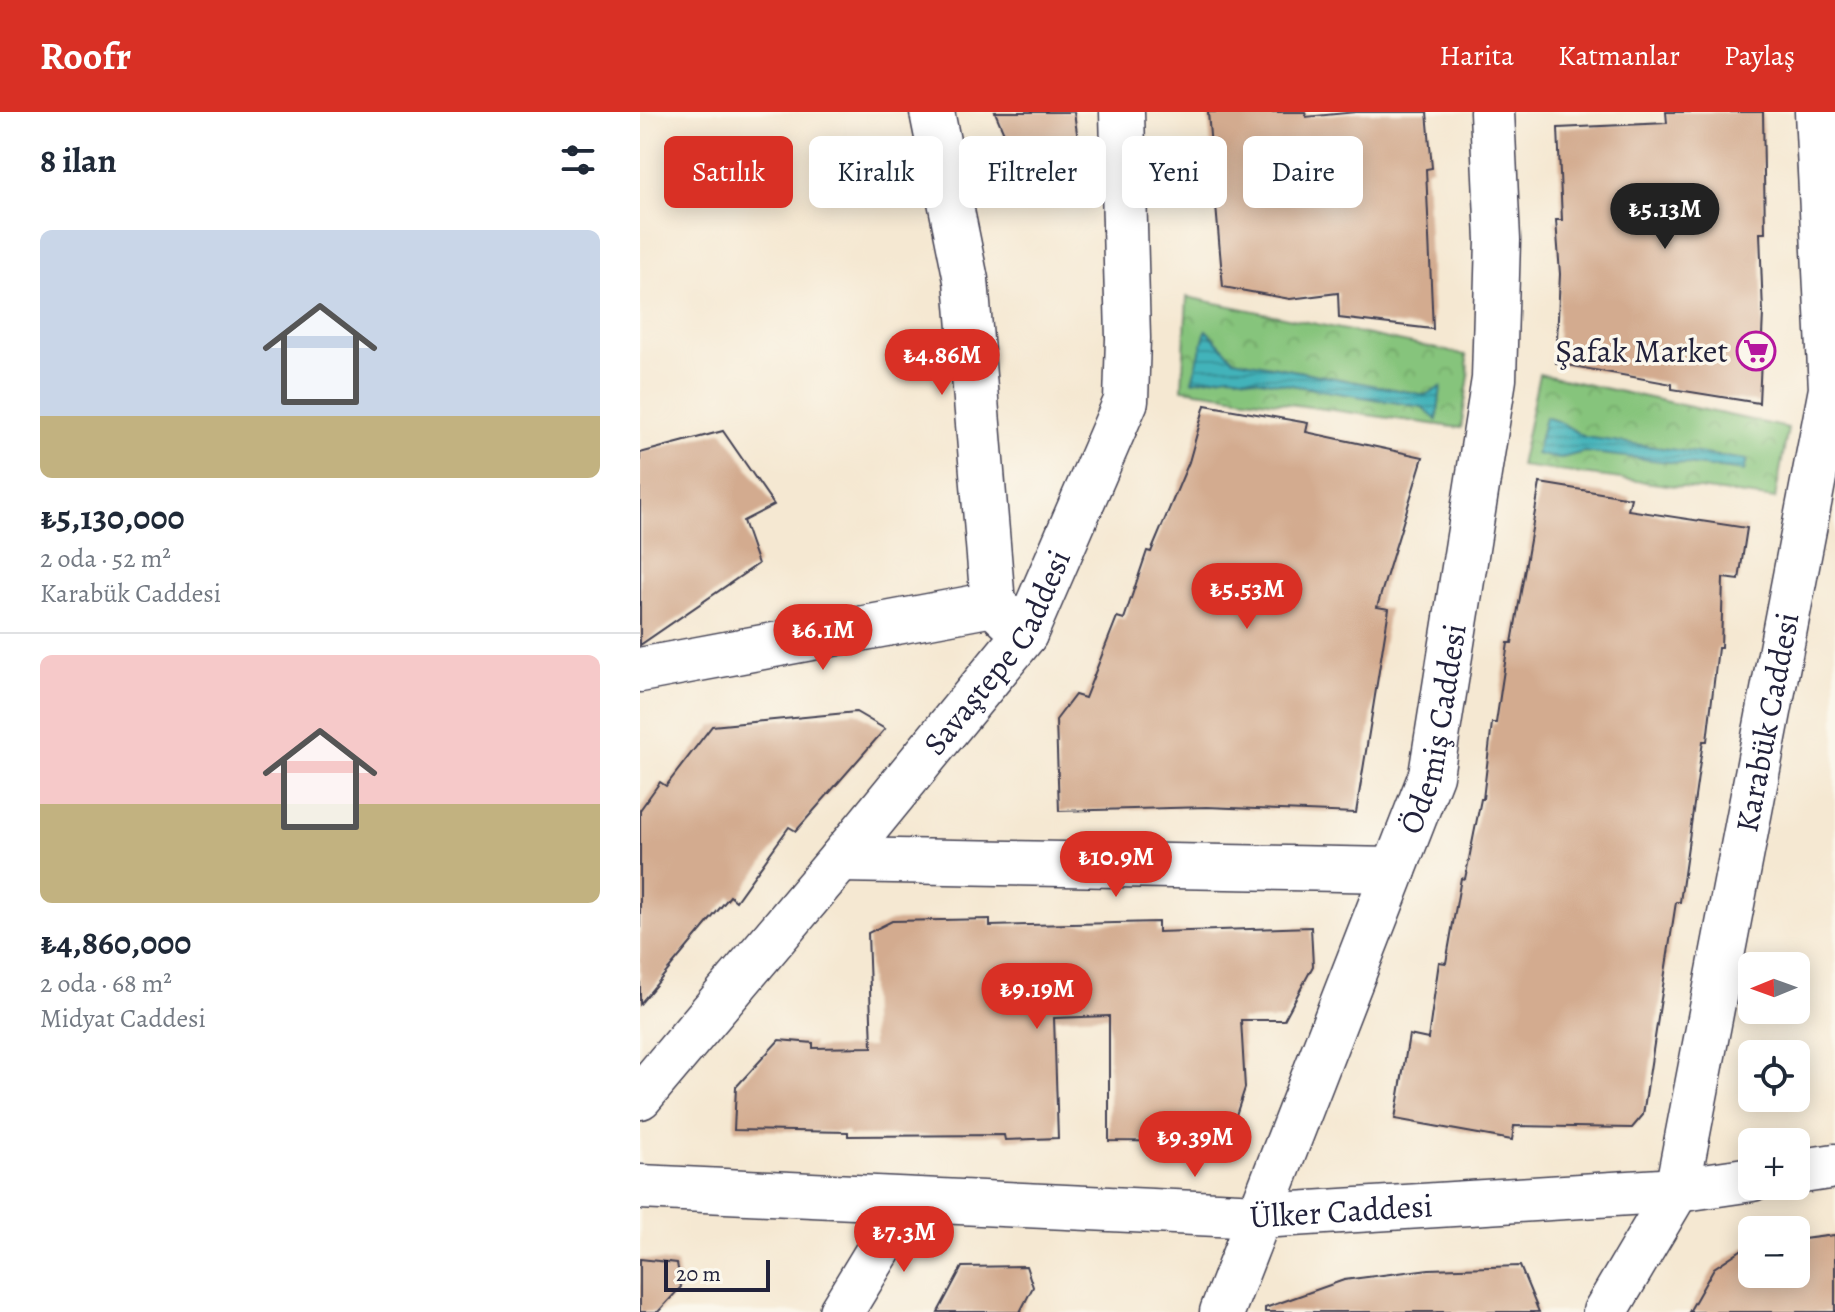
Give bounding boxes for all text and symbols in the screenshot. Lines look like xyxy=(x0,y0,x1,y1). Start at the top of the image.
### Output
text: Roofr xyxy=(40,30,131,82)
text: Harita xyxy=(1440,37,1514,75)
text: Katmanlar xyxy=(1558,37,1680,75)
text: Paylaş xyxy=(1724,37,1795,75)
chip: Satılık xyxy=(664,136,793,208)
chip: Kiralık xyxy=(809,136,943,208)
chip: Filtreler xyxy=(959,136,1106,208)
chip: Yeni xyxy=(1122,136,1227,208)
chip: Daire xyxy=(1243,136,1363,208)
text: 8 ilan xyxy=(40,137,117,184)
icon: filters xyxy=(556,138,600,182)
pin: ₺5.13M xyxy=(1600,183,1730,251)
text: ₺5.13M xyxy=(1628,191,1702,226)
icon: home xyxy=(248,282,392,426)
pin: ₺4.86M xyxy=(877,329,1007,397)
place label: Şafak Market xyxy=(1555,329,1728,373)
supermarket icon: Şafak Market xyxy=(1735,330,1777,372)
text: ₺4.86M xyxy=(903,337,981,372)
text: ₺5,130,000 xyxy=(40,494,185,541)
text: 2 oda · 52 m² xyxy=(40,541,171,576)
street label: Savaştepe Caddesi xyxy=(913,543,1081,764)
pin: ₺5.53M xyxy=(1182,563,1312,631)
text: ₺5.53M xyxy=(1209,571,1285,606)
text: Karabük Caddesi xyxy=(40,576,221,611)
pin: ₺6.1M xyxy=(767,604,879,672)
street label: Karabük Caddesi xyxy=(1724,609,1810,836)
text: ₺6.1M xyxy=(791,612,855,647)
street label: Ödemiş Caddesi xyxy=(1388,621,1477,840)
icon: home xyxy=(248,707,392,851)
pin: ₺10.9M xyxy=(1051,831,1181,899)
text: ₺10.9M xyxy=(1078,839,1154,874)
text: ₺4,860,000 xyxy=(40,919,191,966)
north arrow xyxy=(1738,952,1810,1024)
map controls xyxy=(1738,952,1810,1288)
pin: ₺9.19M xyxy=(972,963,1102,1031)
text: 2 oda · 68 m² xyxy=(40,966,172,1001)
text: ₺9.19M xyxy=(999,971,1075,1006)
text: Midyat Caddesi xyxy=(40,1001,206,1036)
button: locate xyxy=(1738,1040,1810,1112)
pin: ₺9.39M xyxy=(1130,1111,1260,1179)
text: ₺9.39M xyxy=(1157,1119,1233,1154)
button: + xyxy=(1738,1128,1810,1200)
street label: Ülker Caddesi xyxy=(1248,1183,1434,1239)
pin: ₺7.3M xyxy=(848,1206,960,1274)
text: ₺7.3M xyxy=(872,1214,936,1249)
button: − xyxy=(1738,1216,1810,1288)
scale bar xyxy=(664,1256,770,1292)
text: 20 m xyxy=(676,1259,721,1289)

